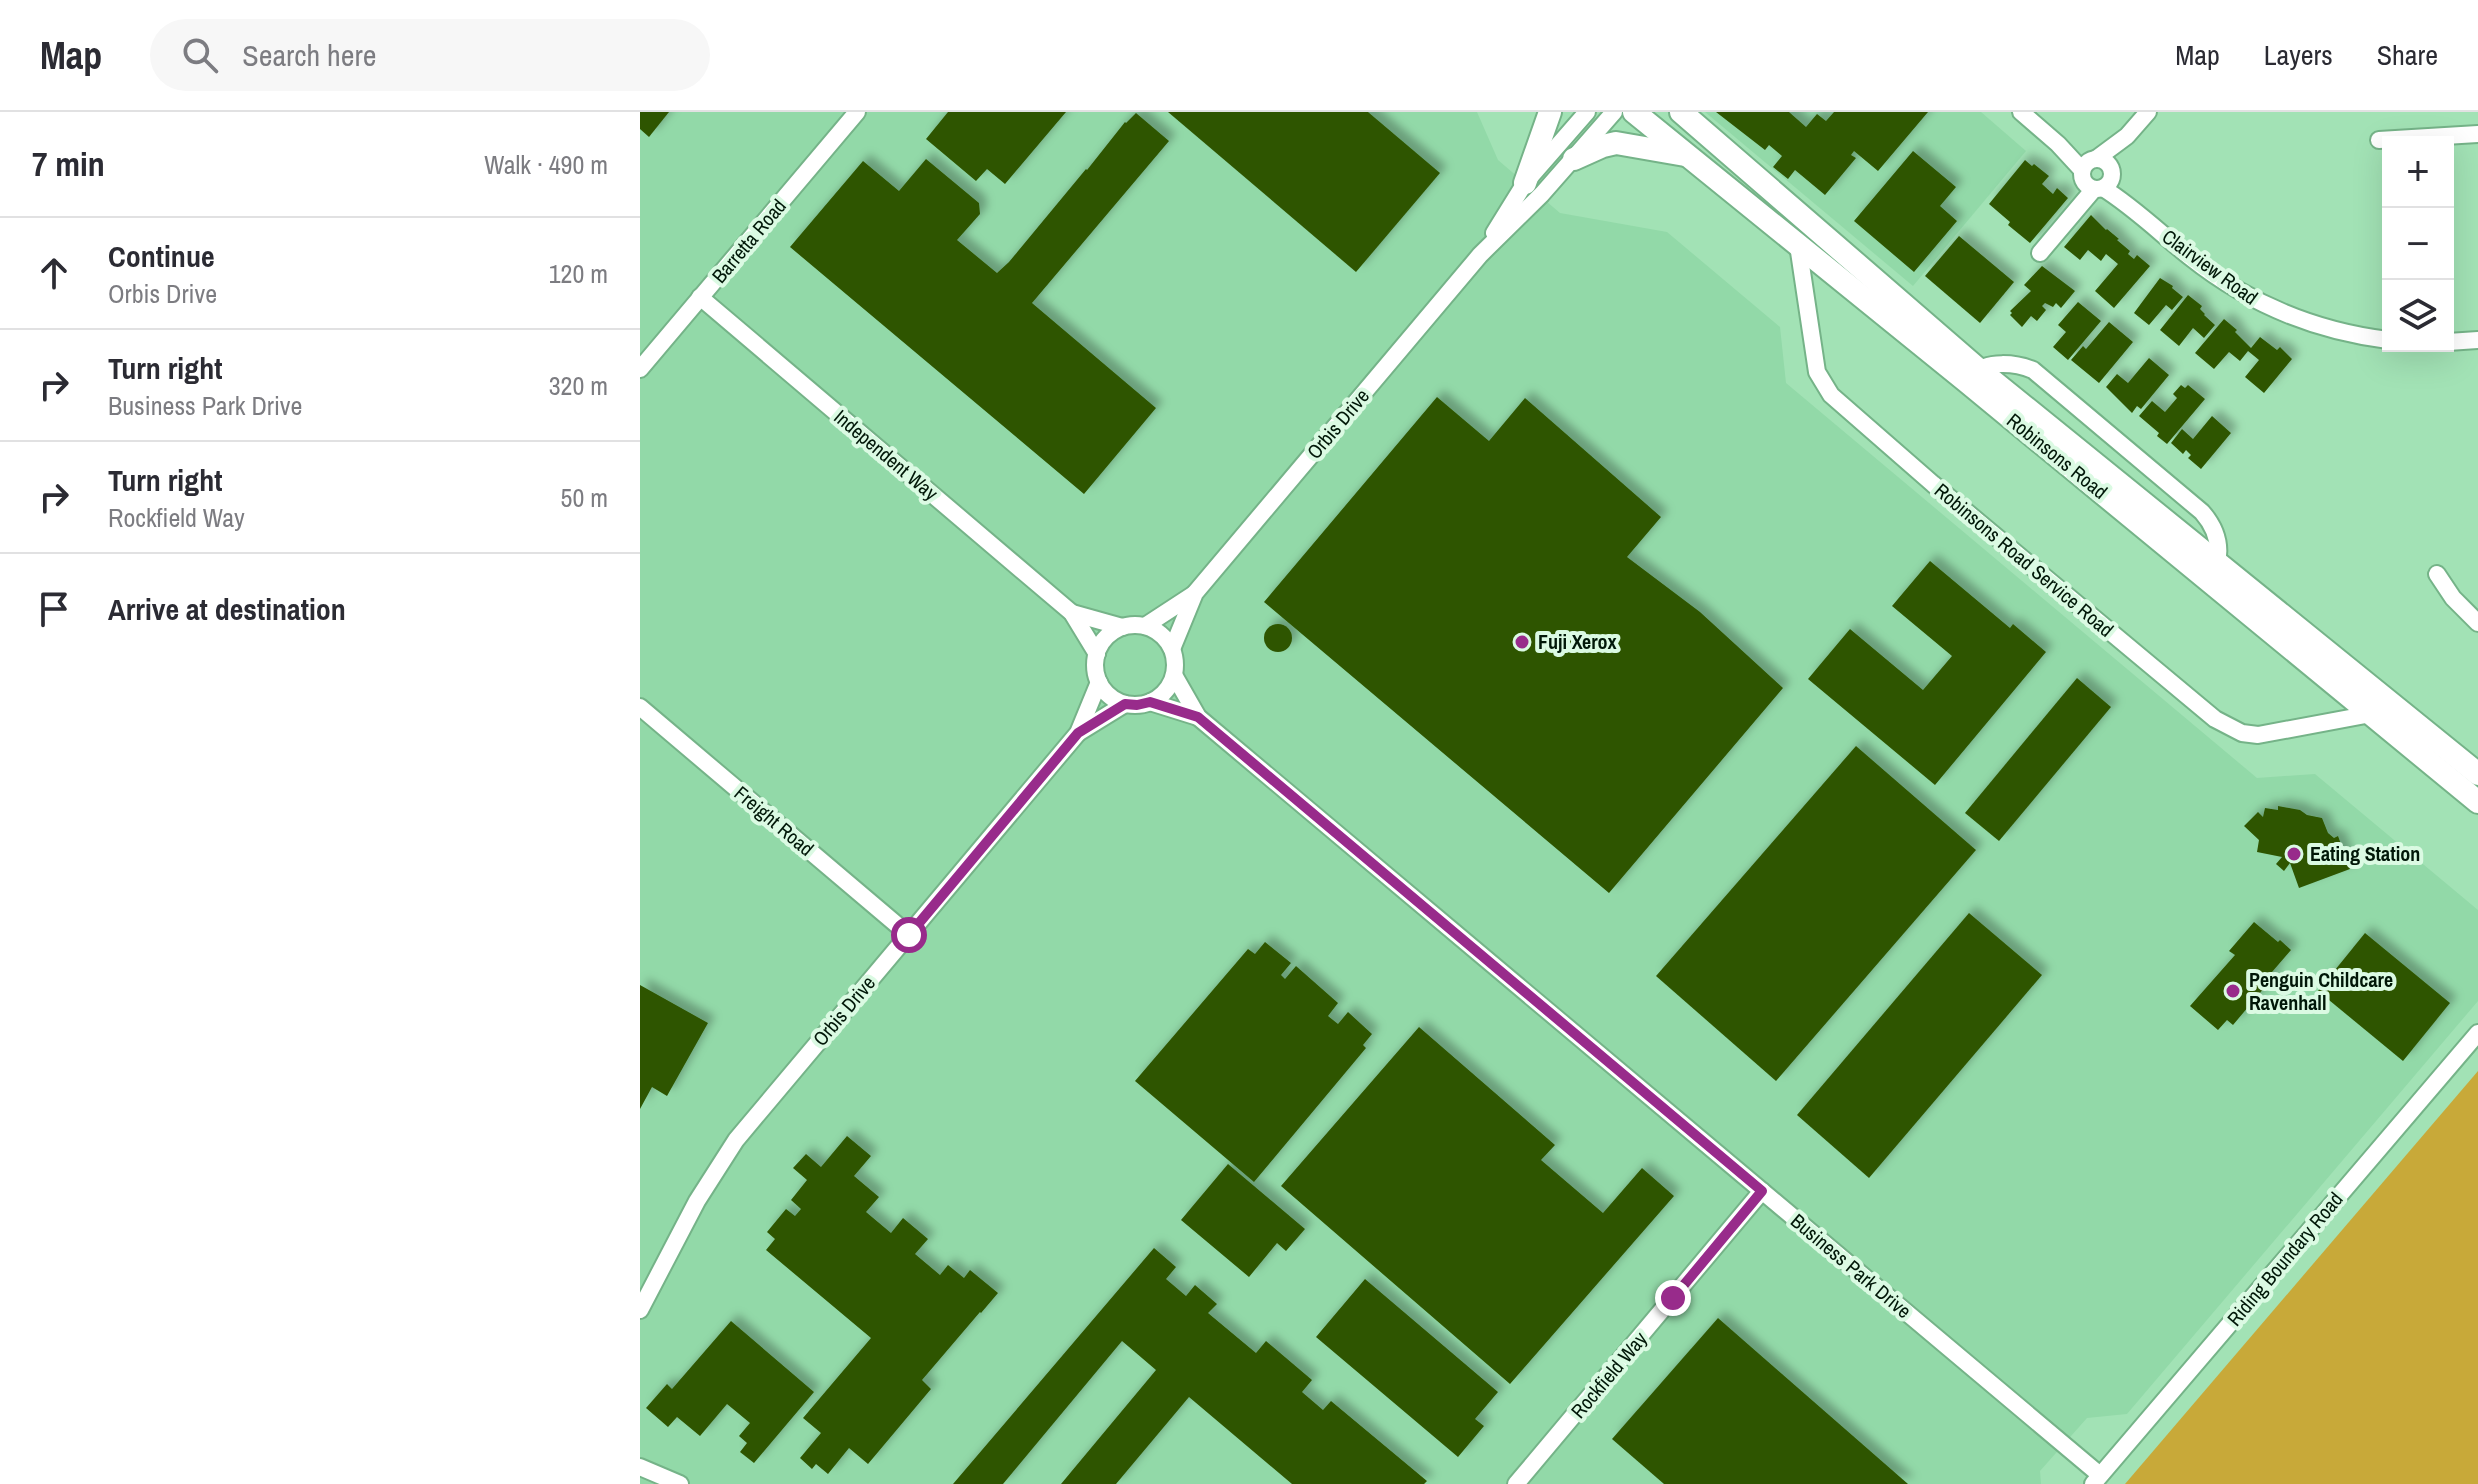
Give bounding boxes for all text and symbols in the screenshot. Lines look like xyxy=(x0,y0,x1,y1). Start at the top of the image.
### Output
search box xyxy=(150,19,710,91)
text: Map xyxy=(40,30,102,81)
icon: search xyxy=(178,33,222,77)
text: Search here xyxy=(242,35,376,75)
text: Map xyxy=(2175,36,2220,74)
text: Layers xyxy=(2264,36,2333,74)
text: Share xyxy=(2377,36,2438,74)
map controls xyxy=(2382,136,2454,352)
button: + xyxy=(2382,136,2454,208)
text: 7 min xyxy=(32,141,105,187)
text: Walk · 490 m xyxy=(484,147,608,182)
street label: Barretta Road xyxy=(705,193,792,288)
button: − xyxy=(2382,208,2454,280)
street label: Clairview Road xyxy=(2157,223,2264,310)
text: Continue xyxy=(108,236,215,276)
icon: ahead xyxy=(32,251,76,295)
text: 120 m xyxy=(549,256,608,291)
text: Orbis Drive xyxy=(108,276,217,311)
button: layers xyxy=(2382,280,2454,352)
text: Turn right xyxy=(108,348,222,388)
icon: right xyxy=(32,363,76,407)
text: 320 m xyxy=(549,368,608,403)
street label: Orbis Drive xyxy=(1300,383,1375,464)
text: Business Park Drive xyxy=(108,388,302,423)
street label: Independent Way xyxy=(829,403,945,507)
street label: Robinsons Road xyxy=(2001,407,2113,505)
text: Turn right xyxy=(108,460,222,500)
icon: right xyxy=(32,475,76,519)
street label: Robinsons Road Service Road xyxy=(1929,477,2120,643)
text: 50 m xyxy=(561,480,608,515)
text: Rockfield Way xyxy=(108,500,245,535)
icon: arrive xyxy=(32,587,76,631)
text: Arrive at destination xyxy=(108,589,346,629)
place label: Fuji Xerox xyxy=(1538,628,1618,655)
marker: Fuji Xerox xyxy=(1513,633,1531,651)
street label: Freight Road xyxy=(729,780,820,862)
place label: Eating Station xyxy=(2310,840,2420,867)
marker: Eating Station xyxy=(2285,845,2303,863)
route start xyxy=(891,917,927,953)
place label: Penguin Childcare Ravenhall xyxy=(2249,966,2393,1016)
street label: Orbis Drive xyxy=(806,970,881,1051)
marker: Penguin Childcare Ravenhall xyxy=(2224,982,2242,1000)
street label: Riding Boundary Road xyxy=(2221,1186,2349,1331)
street label: Business Park Drive xyxy=(1785,1207,1917,1324)
route end xyxy=(1655,1280,1691,1316)
street label: Rockfield Way xyxy=(1564,1325,1653,1424)

